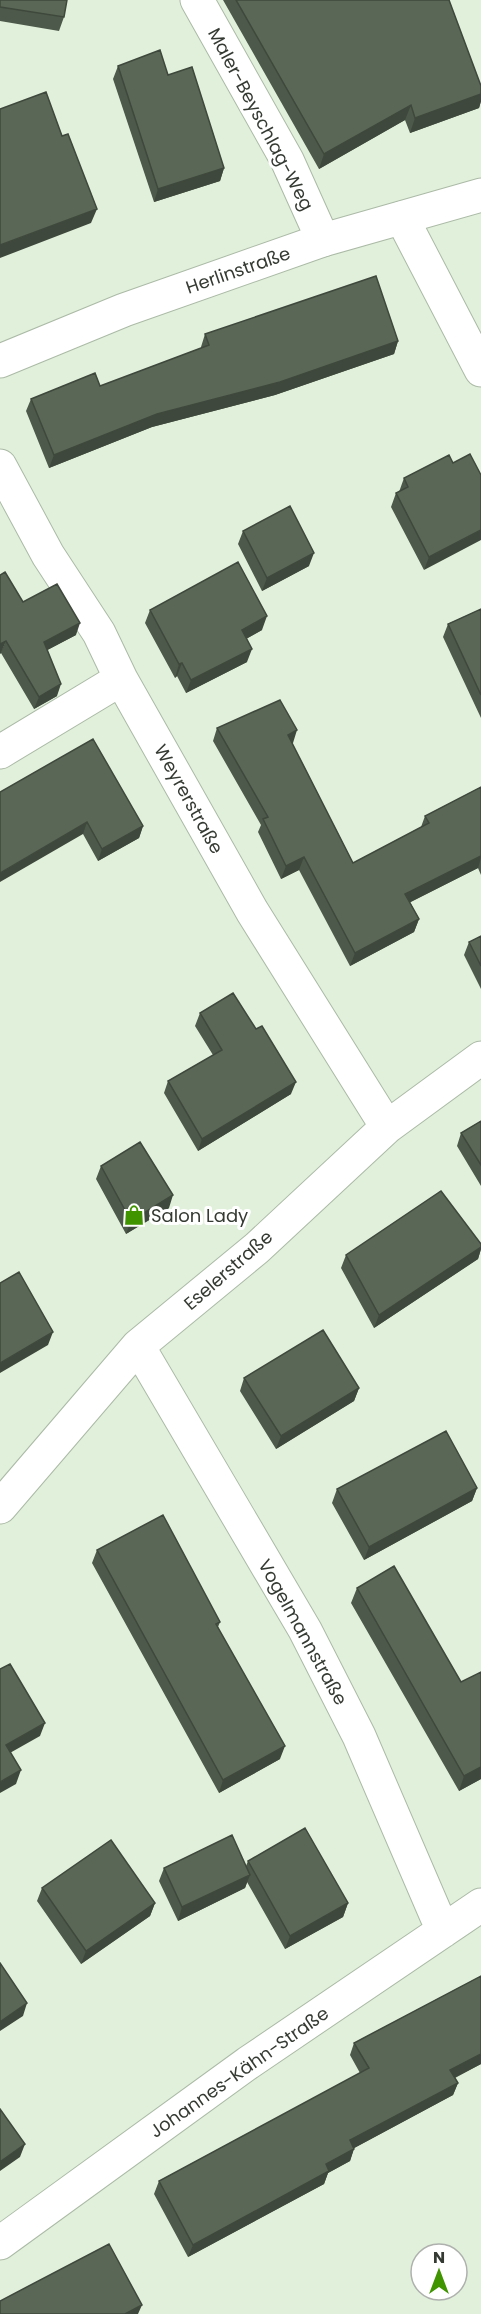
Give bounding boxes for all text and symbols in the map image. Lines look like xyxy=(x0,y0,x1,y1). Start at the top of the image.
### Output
street label: Maler-Beyschlag-Weg xyxy=(202,23,320,215)
street label: Herlinstraße xyxy=(182,240,294,300)
street label: Weyrerstraße xyxy=(149,740,229,858)
shop icon: Salon Lady xyxy=(122,1203,146,1227)
place label: Salon Lady xyxy=(151,1203,248,1228)
street label: Eselerstraße xyxy=(178,1224,278,1316)
street label: Vogelmannstraße xyxy=(252,1554,354,1710)
street label: Johannes-Kähn-Straße xyxy=(144,2001,334,2143)
north arrow xyxy=(409,2242,469,2302)
text: N xyxy=(433,2246,445,2269)

